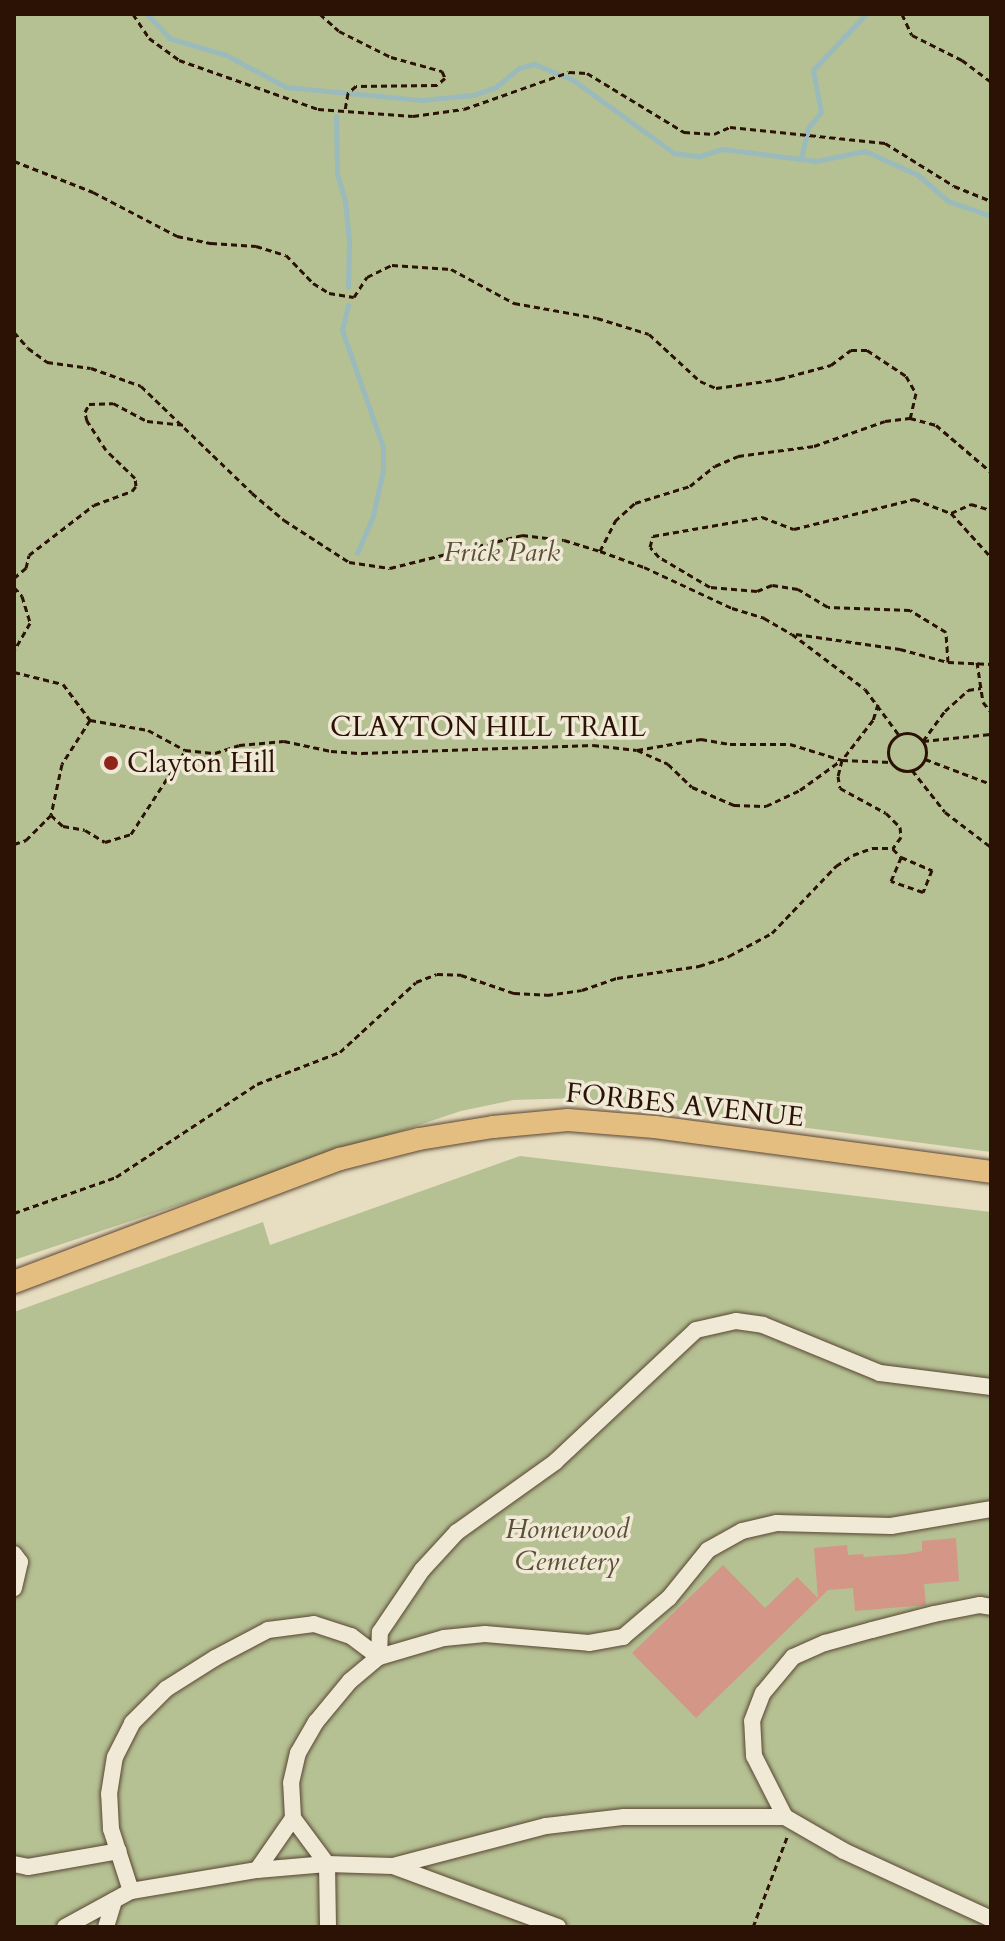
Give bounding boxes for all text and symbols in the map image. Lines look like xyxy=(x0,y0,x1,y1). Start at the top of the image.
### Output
park label: Frick Park xyxy=(444,535,560,569)
street label: CLAYTON HILL TRAIL xyxy=(330,710,646,744)
place label: Clayton Hill xyxy=(127,746,275,780)
marker: Clayton Hill xyxy=(102,754,120,772)
street label: FORBES AVENUE xyxy=(564,1076,806,1134)
park label: Homewood Cemetery xyxy=(505,1512,629,1578)

